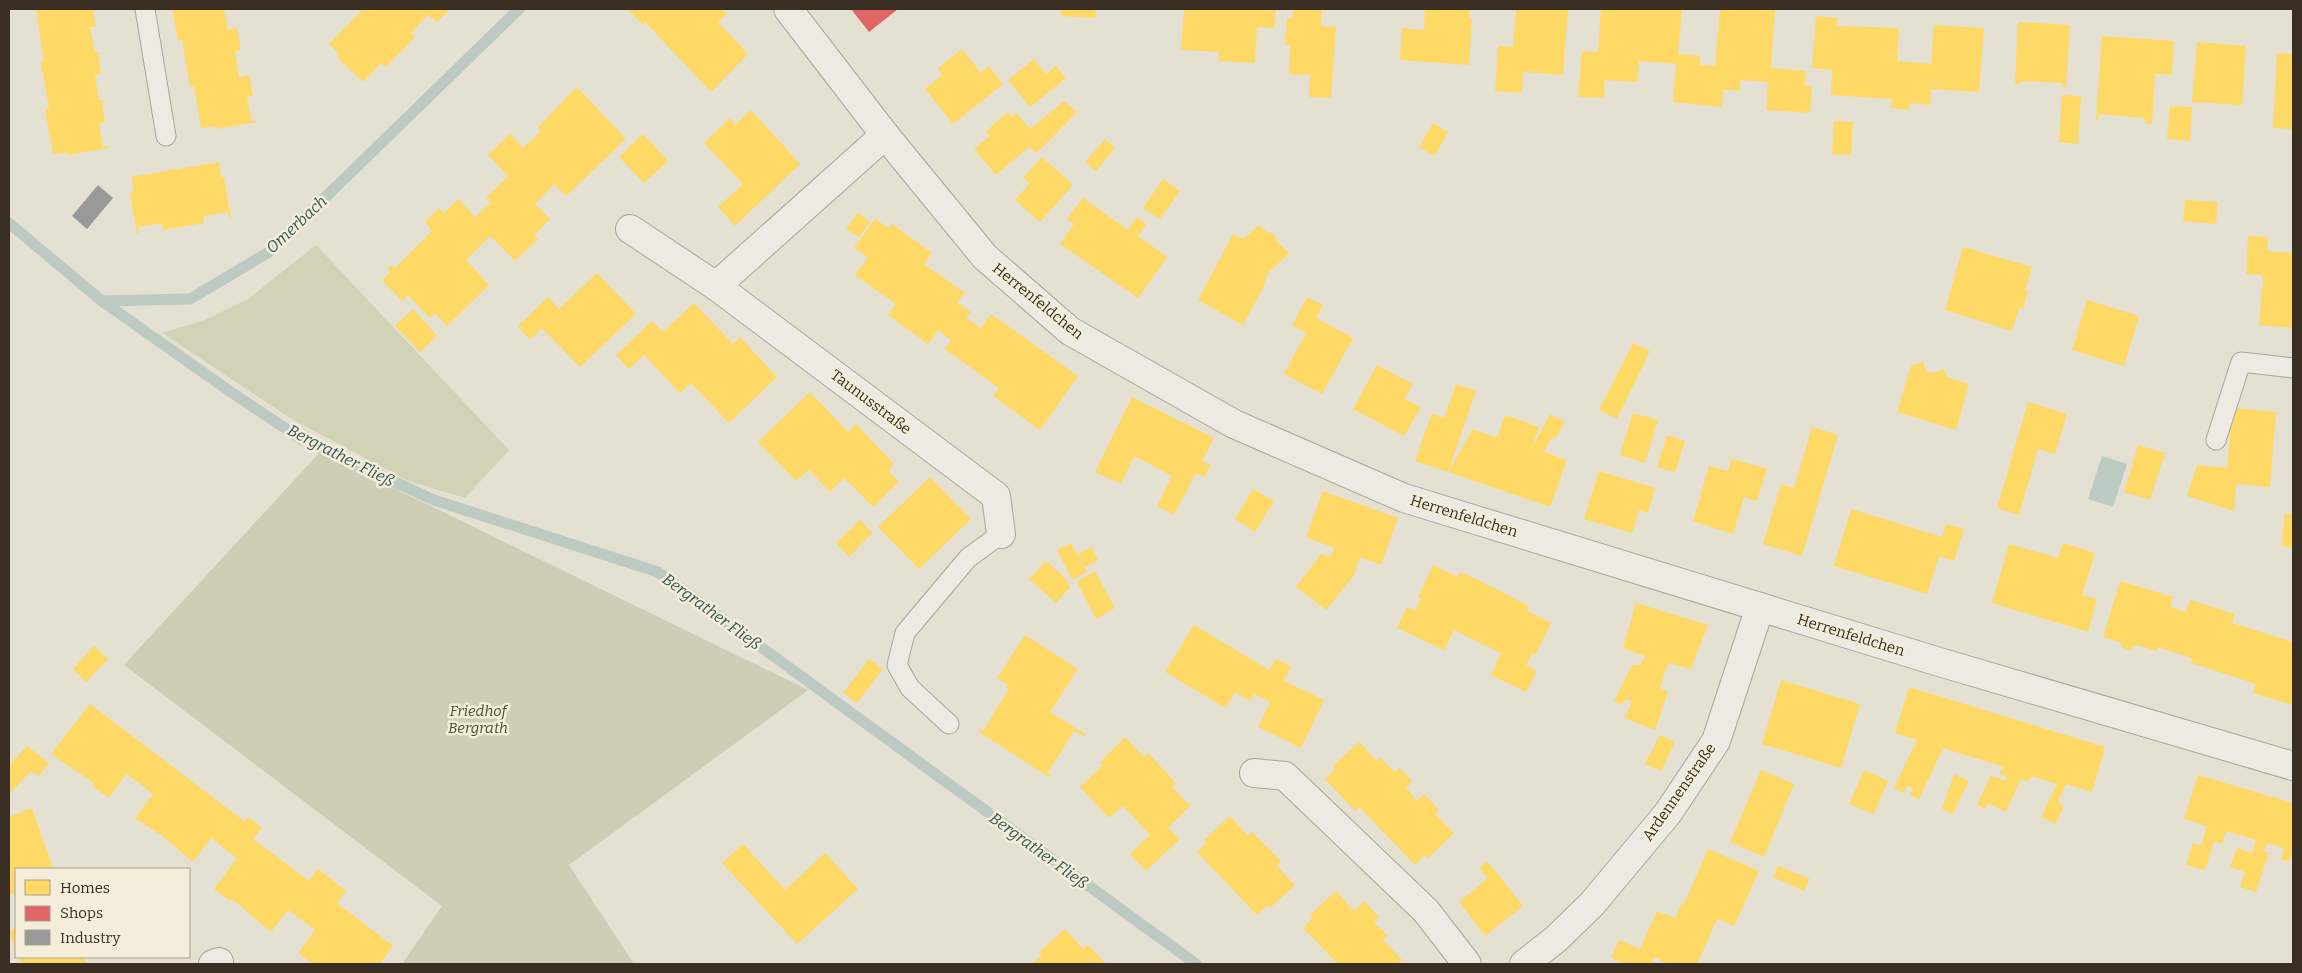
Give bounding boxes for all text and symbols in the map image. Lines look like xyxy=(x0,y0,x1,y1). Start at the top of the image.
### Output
water label: Omerbach xyxy=(262,192,331,257)
street label: Herrenfeldchen xyxy=(989,259,1087,343)
street label: Taunusstraße xyxy=(827,366,915,438)
water label: Bergrather Fließ xyxy=(284,420,397,491)
street label: Herrenfeldchen xyxy=(1408,491,1520,541)
water label: Bergrather Fließ xyxy=(659,569,765,654)
street label: Herrenfeldchen xyxy=(1795,610,1907,660)
park label: Friedhof Bergrath xyxy=(448,702,509,737)
street label: Ardennenstraße xyxy=(1639,740,1719,844)
water label: Bergrather Fließ xyxy=(986,808,1092,893)
legend xyxy=(15,868,190,958)
text: Homes xyxy=(60,879,110,897)
text: Shops xyxy=(60,904,103,922)
text: Industry xyxy=(60,929,120,947)

